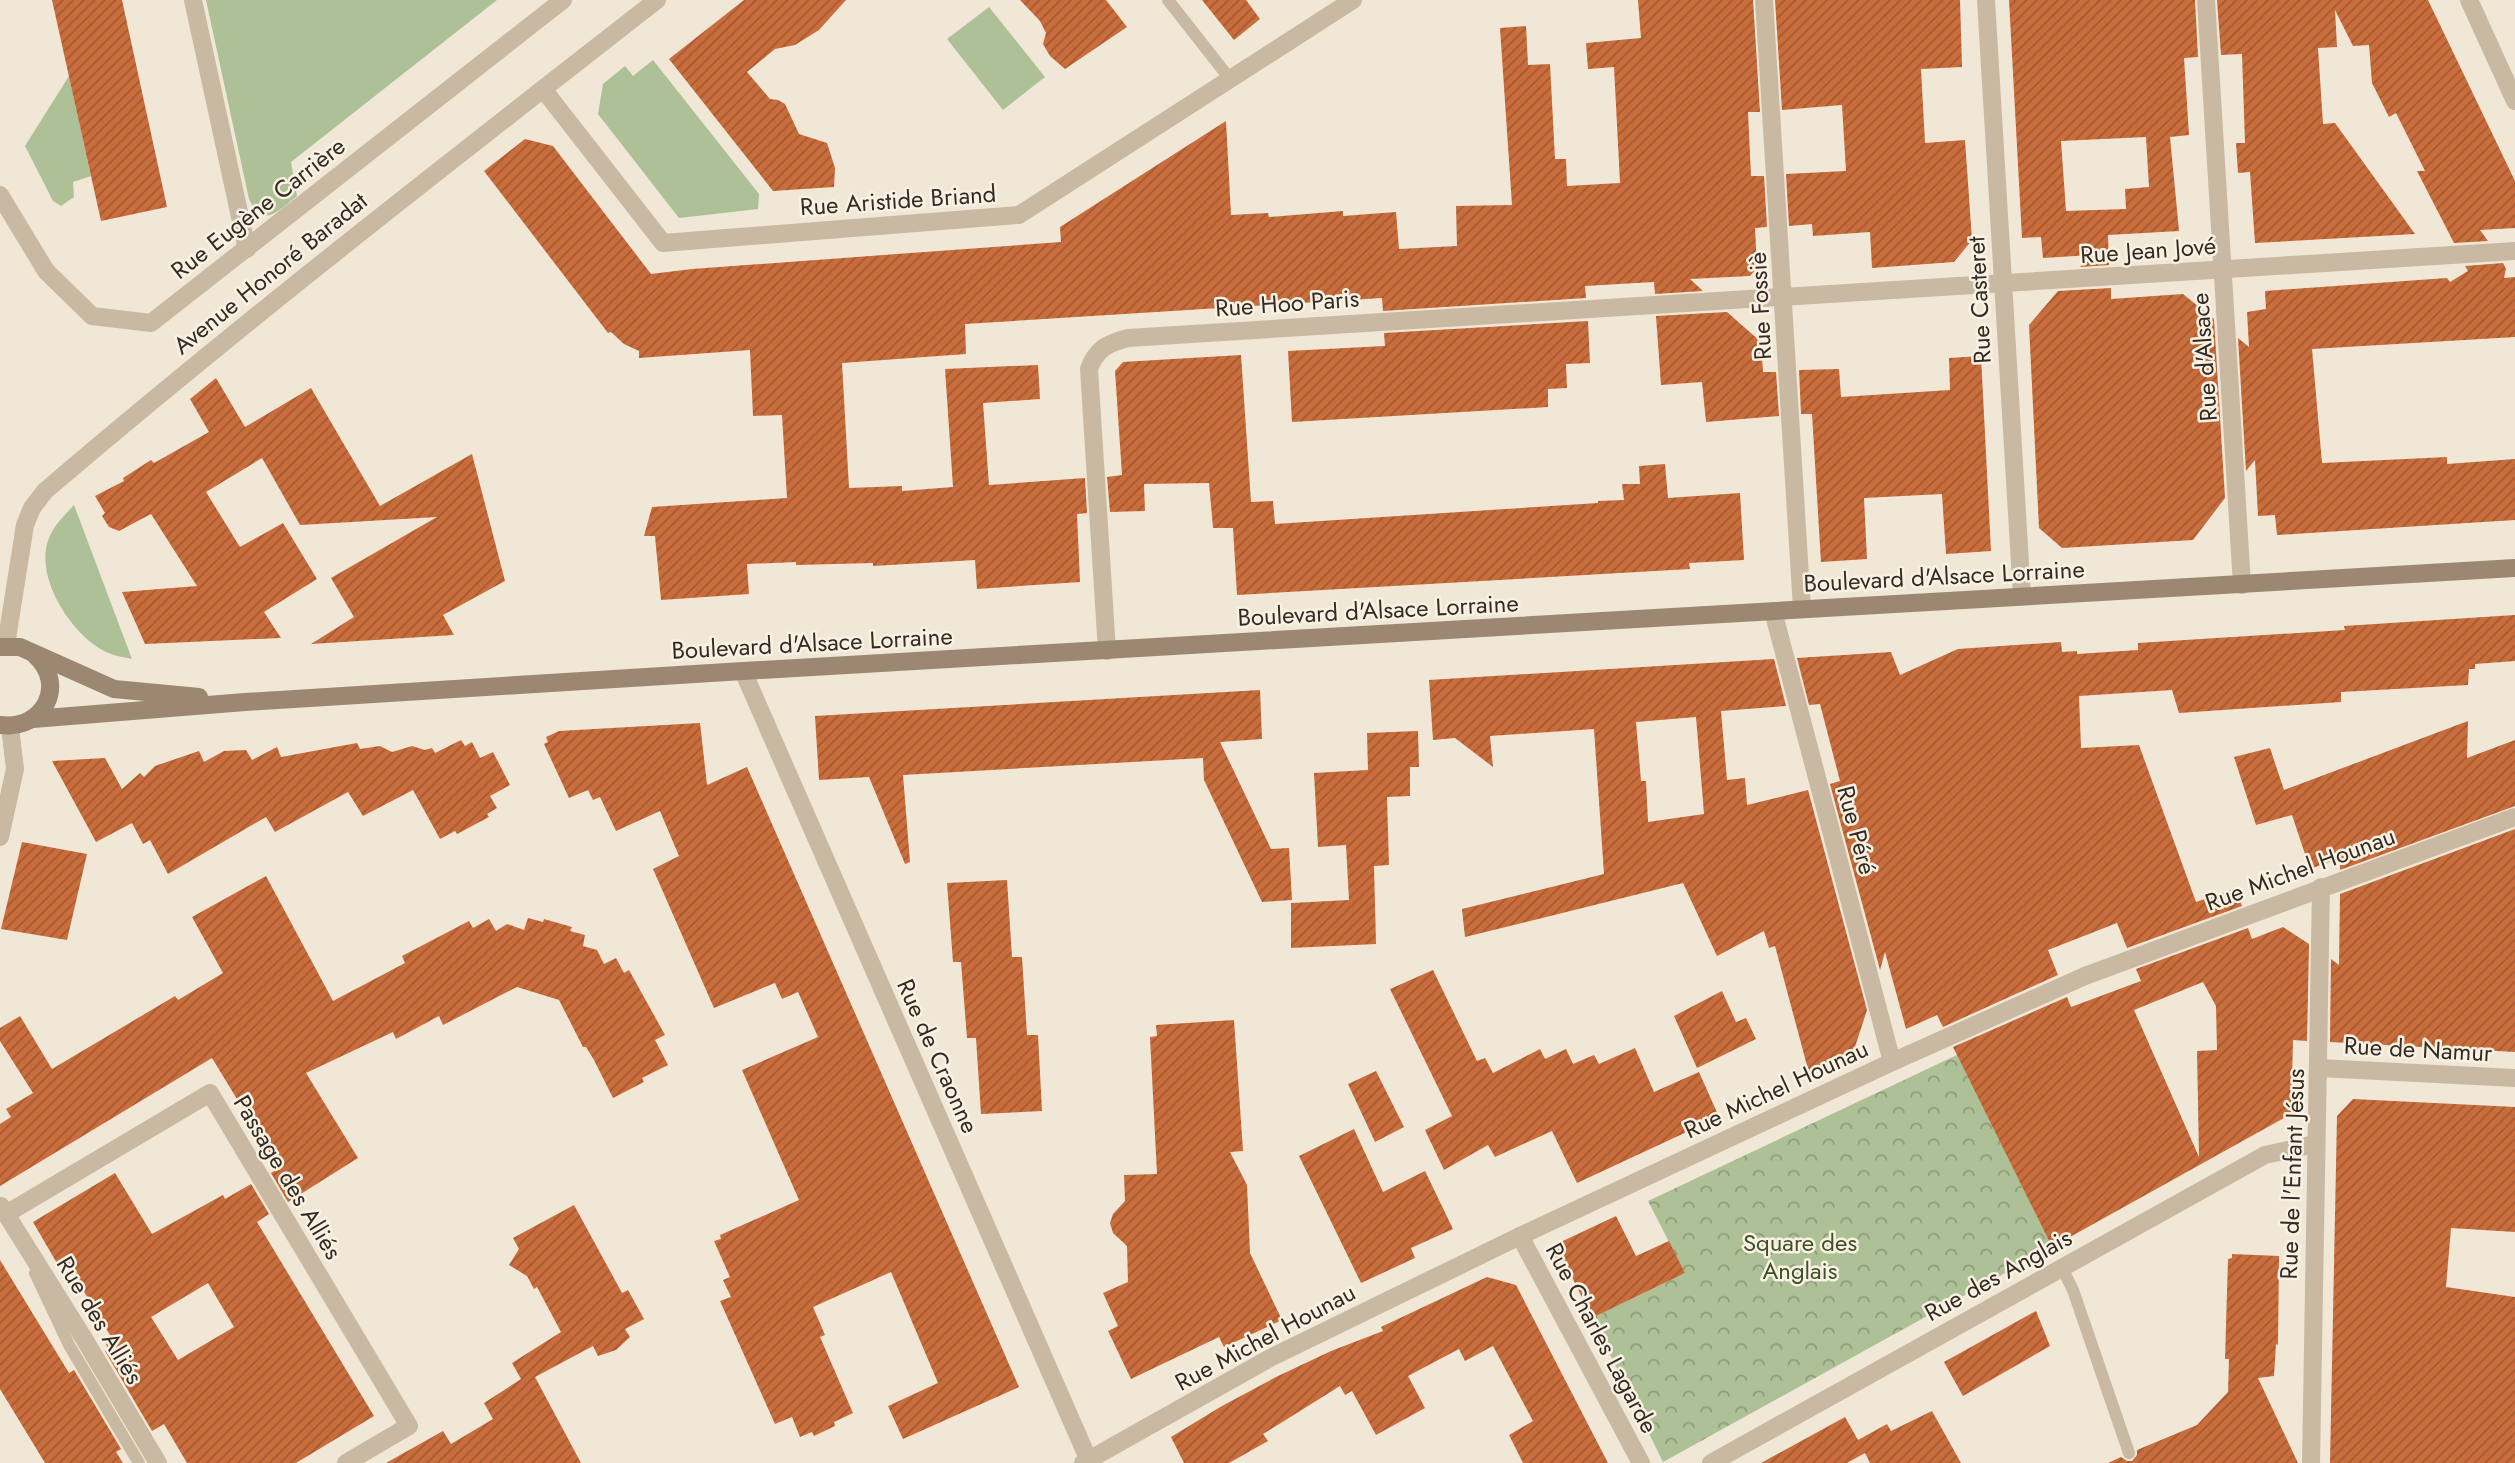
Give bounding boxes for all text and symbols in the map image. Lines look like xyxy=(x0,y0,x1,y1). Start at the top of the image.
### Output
street label: Rue Eugène Carrière xyxy=(163,129,353,287)
street label: Rue Aristide Briand xyxy=(799,176,997,224)
street label: Avenue Honoré Baradat xyxy=(165,183,375,362)
street label: Rue Jean Jové xyxy=(2079,228,2217,272)
street label: Rue Casteret xyxy=(1958,235,2000,365)
street label: Rue Fossiè xyxy=(1740,251,1780,361)
street label: Rue Hoo Paris xyxy=(1214,281,1360,325)
street label: Rue d'Alsace xyxy=(2182,291,2226,423)
street label: Boulevard d'Alsace Lorraine xyxy=(1803,551,2085,601)
street label: Boulevard d'Alsace Lorraine xyxy=(1237,585,1519,635)
street label: Boulevard d'Alsace Lorraine xyxy=(671,618,953,668)
street label: Rue Péré xyxy=(1828,782,1886,878)
street label: Rue Michel Hounau xyxy=(2200,818,2400,920)
street label: Rue de Craonne xyxy=(888,973,988,1139)
street label: Rue de Namur xyxy=(2343,1028,2494,1070)
street label: Rue Michel Hounau xyxy=(1678,1031,1874,1147)
street label: Rue de l'Enfant Jésus xyxy=(2271,1068,2313,1280)
street label: Passage des Alliés xyxy=(225,1088,351,1266)
street label: Rue des Anglais xyxy=(1918,1220,2078,1330)
park label: Square des Anglais xyxy=(1743,1225,1857,1288)
street label: Rue Charles Lagarde xyxy=(1537,1237,1667,1439)
street label: Rue des Alliés xyxy=(48,1249,152,1391)
street label: Rue Michel Hounau xyxy=(1168,1275,1362,1399)

